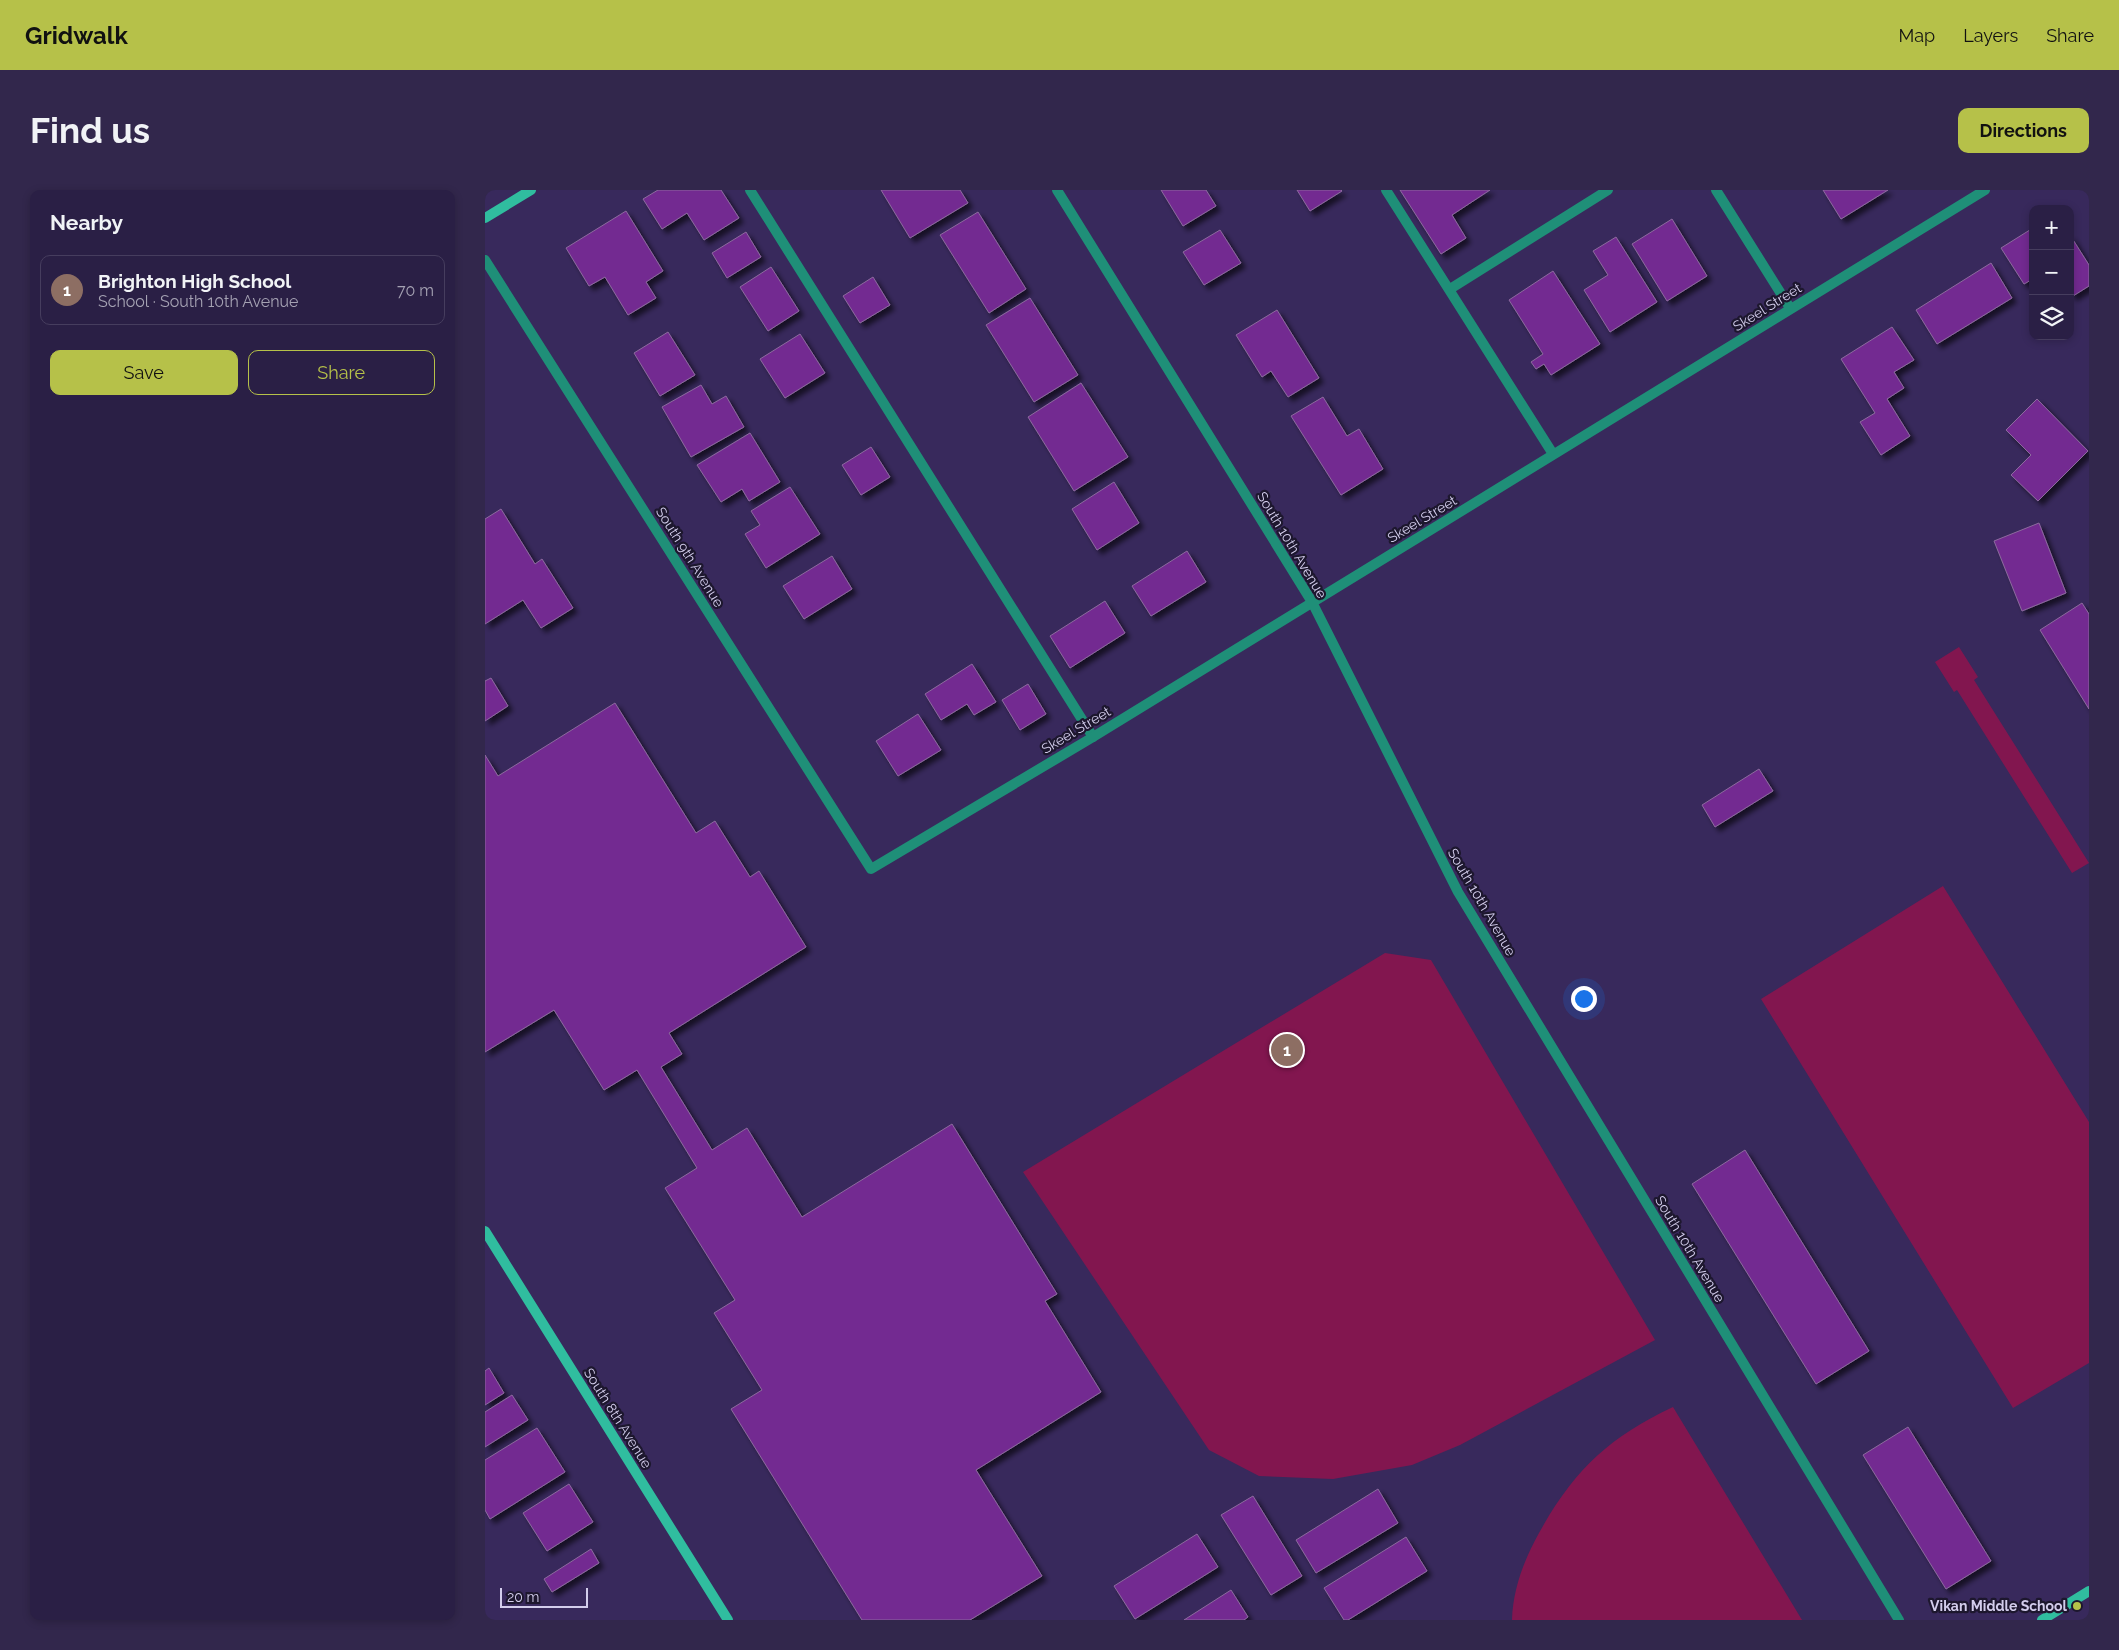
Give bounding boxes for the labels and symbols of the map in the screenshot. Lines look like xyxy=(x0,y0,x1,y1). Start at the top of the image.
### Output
street label: Skeel Street xyxy=(1730,279,1804,334)
street label: South 10th Avenue xyxy=(1254,489,1330,601)
street label: Skeel Street xyxy=(1385,492,1460,546)
street label: South 9th Avenue xyxy=(653,504,727,610)
street label: Skeel Street xyxy=(1039,703,1114,757)
street label: South 10th Avenue xyxy=(1445,845,1519,959)
your location xyxy=(1571,986,1597,1012)
pin: 1 xyxy=(1271,1031,1303,1069)
street label: South 10th Avenue xyxy=(1652,1193,1728,1305)
street label: South 8th Avenue xyxy=(581,1365,655,1471)
scale bar xyxy=(500,1585,587,1608)
place label: Vikan Middle School xyxy=(1930,1598,2068,1614)
marker: Vikan Middle School xyxy=(2071,1600,2083,1612)

